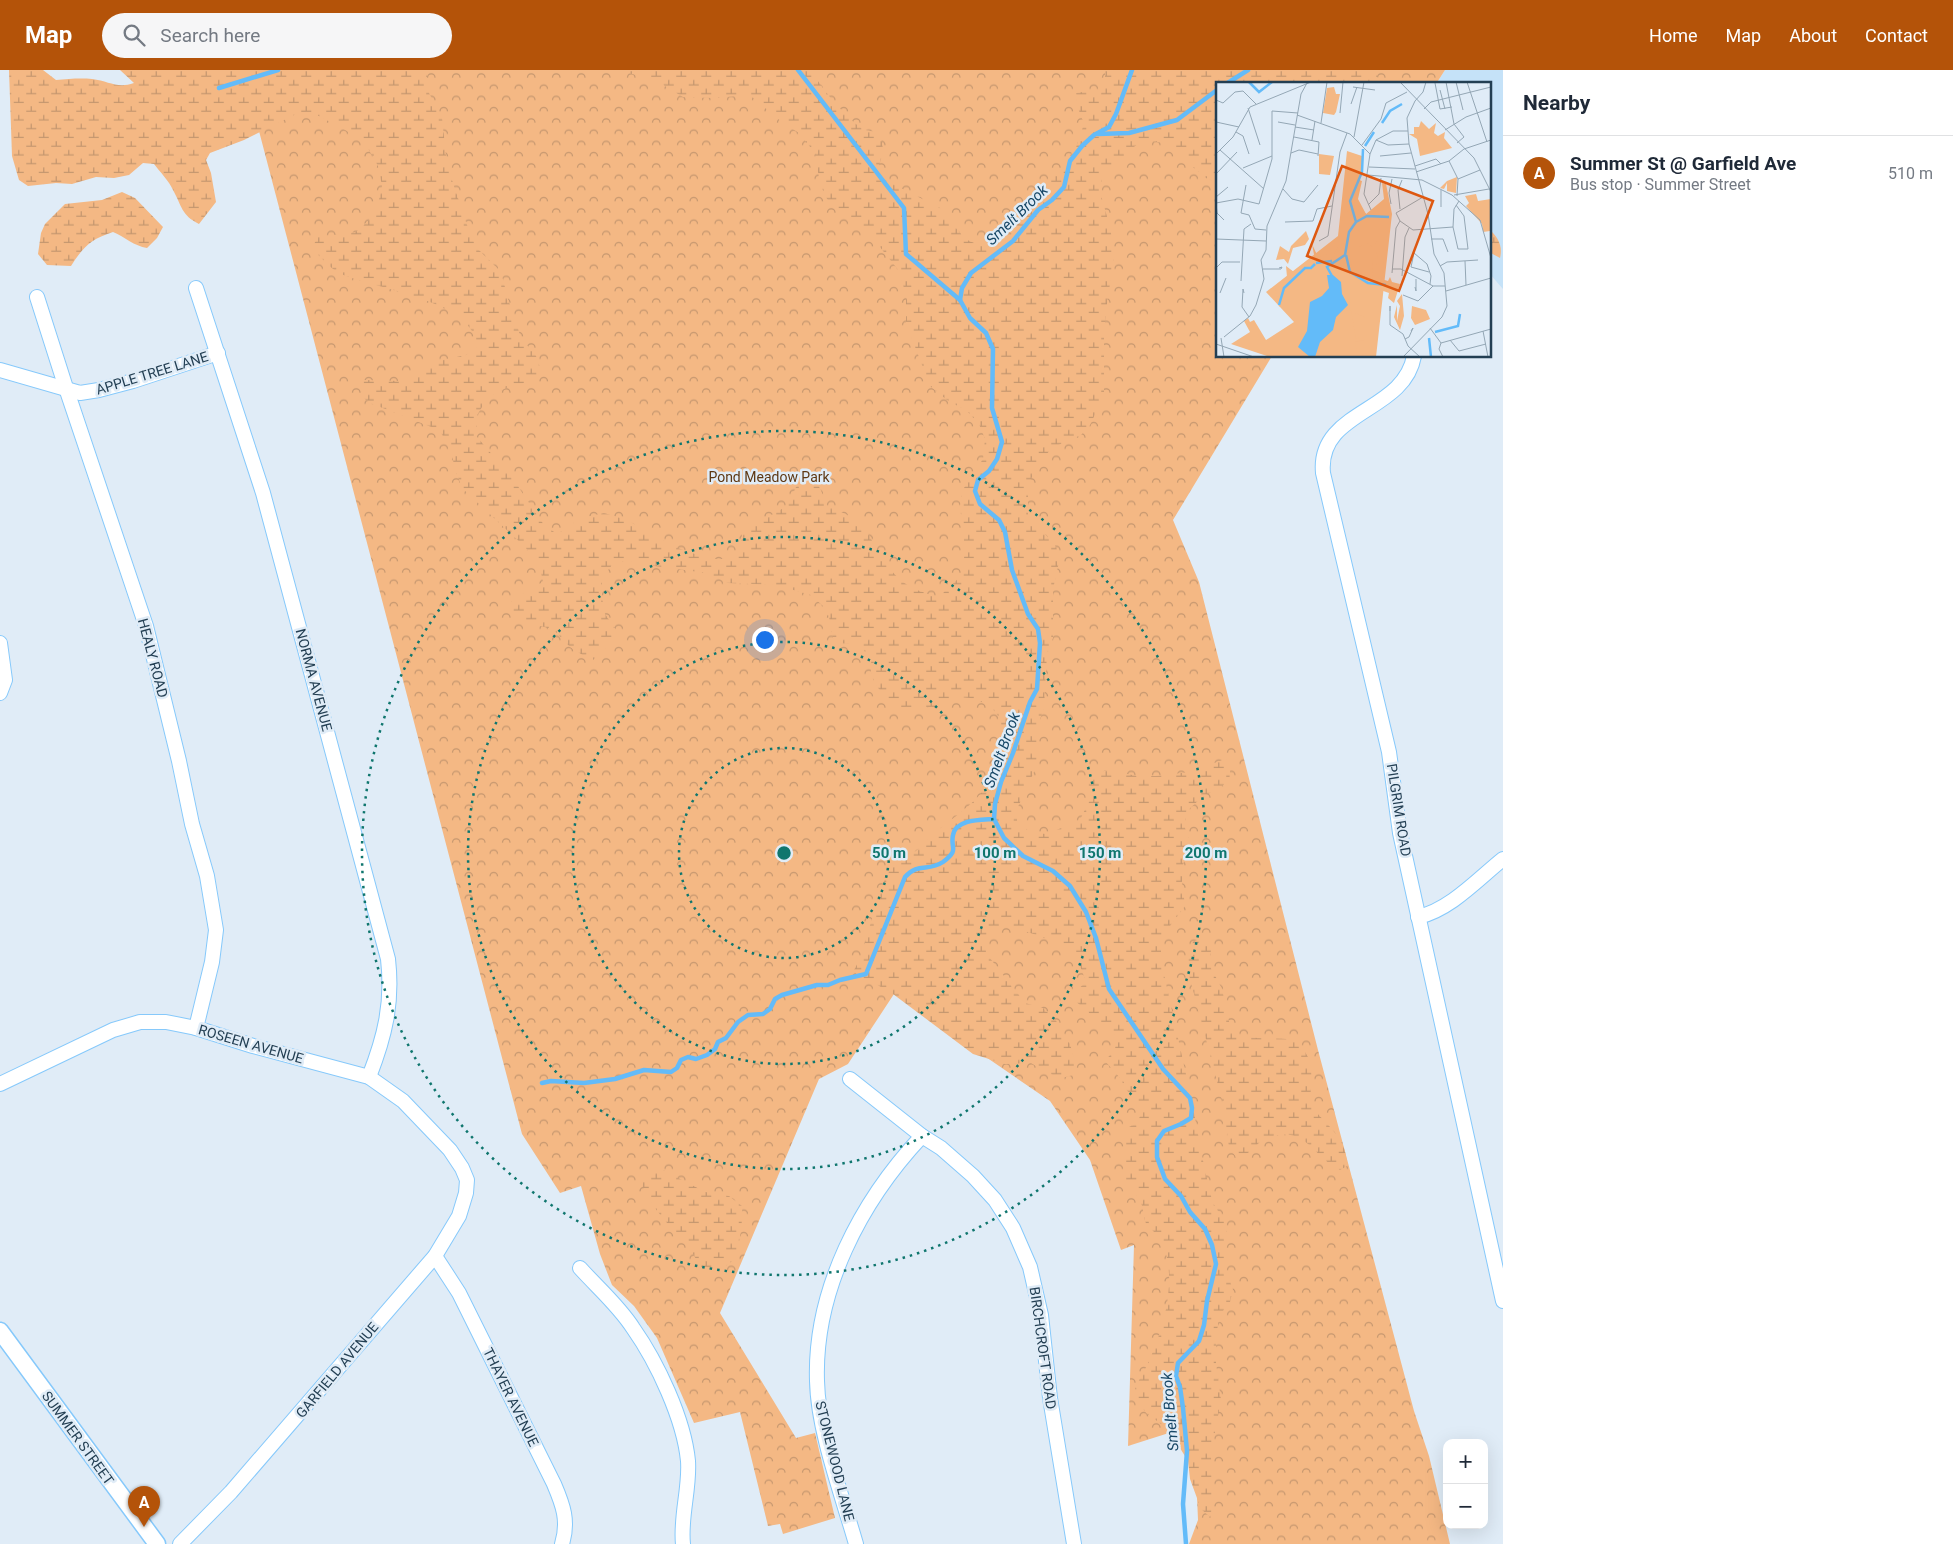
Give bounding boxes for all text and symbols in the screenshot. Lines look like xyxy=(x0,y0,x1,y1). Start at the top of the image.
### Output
search box xyxy=(102,13,452,58)
text: Map xyxy=(25,21,72,49)
icon: search xyxy=(120,21,148,49)
text: Search here xyxy=(160,24,260,47)
text: Home xyxy=(1649,25,1698,46)
text: Map xyxy=(1726,25,1761,46)
text: About xyxy=(1789,25,1837,46)
text: Contact xyxy=(1865,25,1928,46)
inset map xyxy=(1216,82,1490,358)
text: Nearby xyxy=(1523,91,1590,115)
text: Summer St @ Garfield Ave xyxy=(1570,152,1796,175)
text: A xyxy=(1534,164,1544,183)
text: 510 m xyxy=(1888,164,1933,183)
text: Bus stop · Summer Street xyxy=(1570,175,1751,194)
water label: Smelt Brook xyxy=(982,181,1052,249)
street label: APPLE TREE LANE xyxy=(94,348,210,398)
park label: Pond Meadow Park xyxy=(708,469,830,485)
street label: HEALY ROAD xyxy=(135,617,171,699)
street label: NORMA AVENUE xyxy=(293,627,335,733)
your location xyxy=(752,627,778,653)
water label: Smelt Brook xyxy=(980,709,1024,790)
street label: PILGRIM ROAD xyxy=(1384,762,1414,858)
centre of rings xyxy=(775,844,793,862)
text: 50 m xyxy=(872,844,906,862)
text: 100 m xyxy=(974,844,1016,862)
text: 150 m xyxy=(1079,844,1121,862)
text: 200 m xyxy=(1185,844,1227,862)
street label: ROSEEN AVENUE xyxy=(197,1021,305,1067)
street label: BIRCHCROFT ROAD xyxy=(1026,1286,1060,1410)
street label: GARFIELD AVENUE xyxy=(292,1319,382,1421)
street label: THAYER AVENUE xyxy=(480,1345,542,1449)
water label: Smelt Brook xyxy=(1158,1371,1182,1452)
street label: SUMMER STREET xyxy=(39,1388,118,1488)
street label: STONEWOOD LANE xyxy=(812,1399,858,1523)
map controls xyxy=(1443,1439,1488,1529)
button: + xyxy=(1443,1439,1488,1484)
button: − xyxy=(1443,1484,1488,1529)
pin: A xyxy=(128,1486,160,1527)

